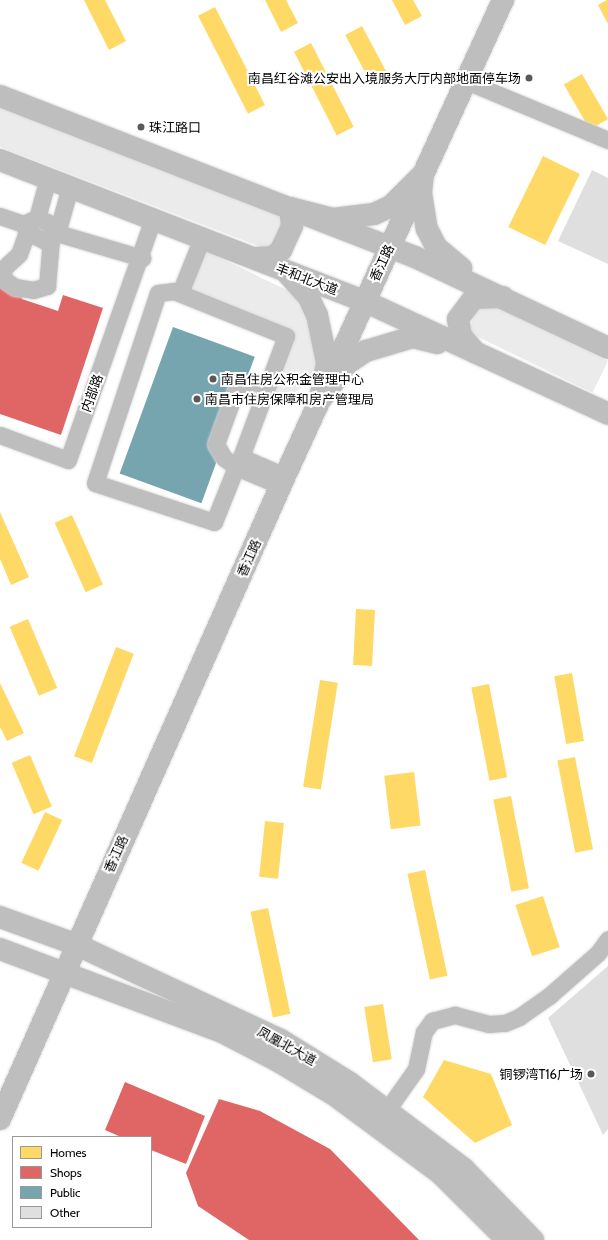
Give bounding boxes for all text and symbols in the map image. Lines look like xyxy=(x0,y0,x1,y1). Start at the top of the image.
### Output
place label: 南昌红谷滩公安出入境服务大厅内部地面停车场 xyxy=(248,70,521,86)
marker: 南昌红谷滩公安出入境服务大厅内部地面停车场 xyxy=(524,73,534,83)
place label: 珠江路口 xyxy=(149,119,201,135)
marker: 珠江路口 xyxy=(136,122,146,132)
street label: 香江路 xyxy=(367,242,397,284)
street label: 丰和北大道 xyxy=(274,260,340,298)
place label: 南昌住房公积金管理中心 xyxy=(221,371,364,387)
street label: 内部路 xyxy=(78,372,106,414)
marker: 南昌住房公积金管理中心 xyxy=(208,374,218,384)
place label: 南昌市住房保障和房产管理局 xyxy=(205,391,374,407)
marker: 南昌市住房保障和房产管理局 xyxy=(192,394,202,404)
street label: 香江路 xyxy=(234,537,264,579)
street label: 香江路 xyxy=(101,833,131,875)
street label: 凤凰北大道 xyxy=(255,1023,319,1069)
place label: 铜锣湾T16广场 xyxy=(499,1066,583,1082)
marker: 铜锣湾T16广场 xyxy=(586,1069,596,1079)
legend xyxy=(12,1136,152,1228)
text: Homes xyxy=(50,1145,87,1160)
text: Shops xyxy=(50,1165,82,1180)
text: Public xyxy=(50,1185,81,1200)
text: Other xyxy=(50,1205,80,1220)

